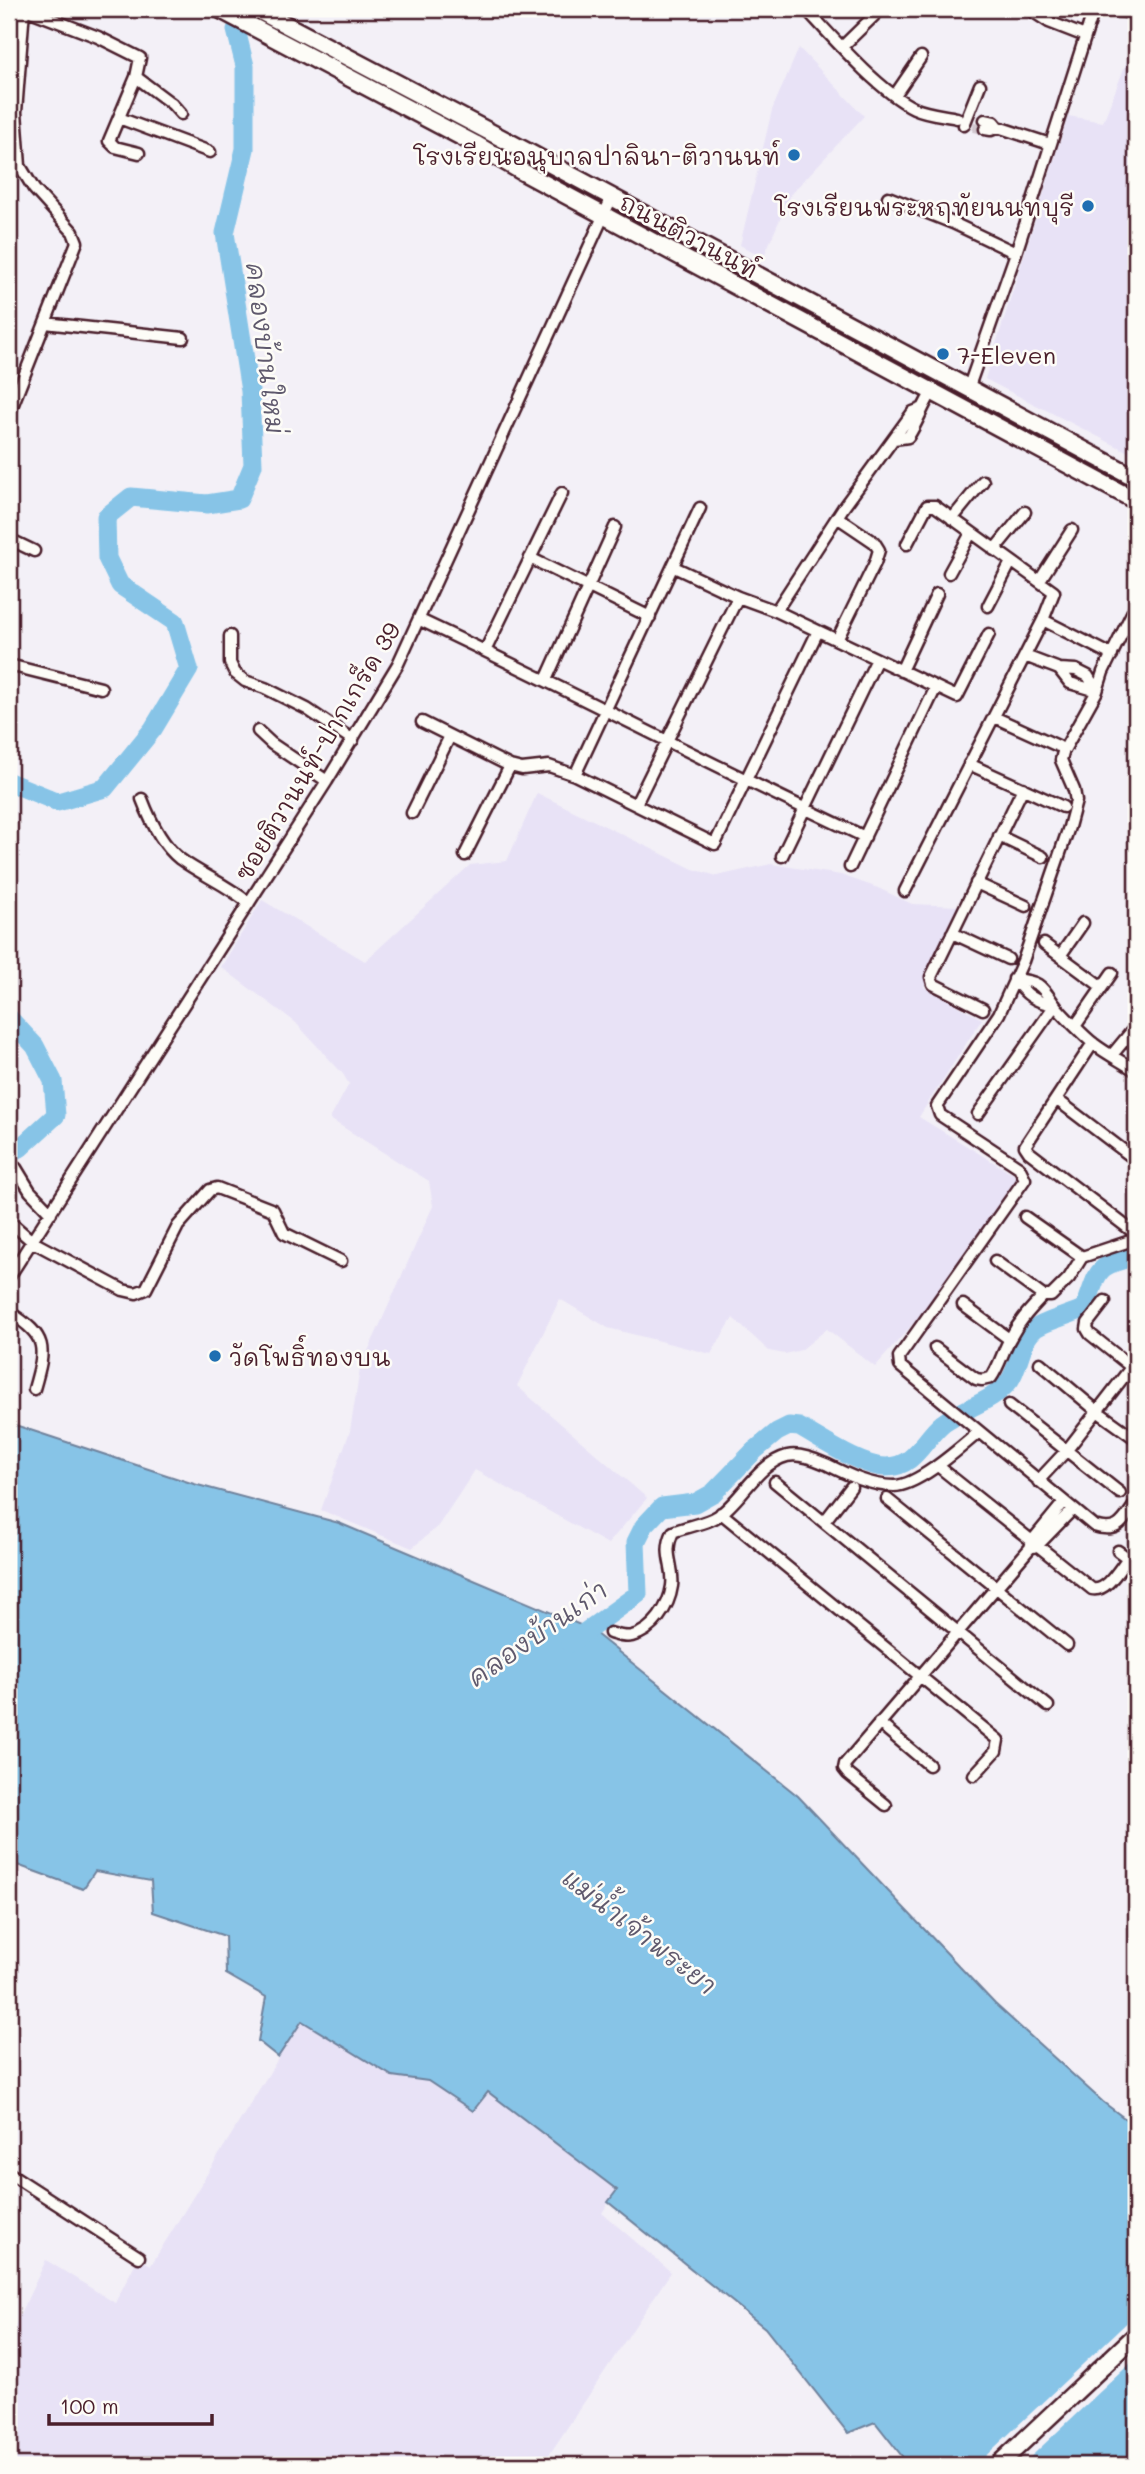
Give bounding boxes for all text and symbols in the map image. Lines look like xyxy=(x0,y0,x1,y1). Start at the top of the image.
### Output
place label: โรงเรียนอนุบาลปาลินา-ติวานนท์ xyxy=(412,139,780,174)
marker: โรงเรียนอนุบาลปาลินา-ติวานนท์ xyxy=(786,147,802,163)
street label: ถนนติวานนท์ xyxy=(614,185,764,285)
place label: โรงเรียนพระหฤทัยนนทบุรี xyxy=(773,191,1074,225)
marker: โรงเรียนพระหฤทัยนนทบุรี xyxy=(1080,198,1096,214)
water label: คลองบ้านใหม่ xyxy=(239,260,294,437)
place label: 7-Eleven xyxy=(957,339,1056,370)
marker: 7-Eleven xyxy=(935,346,951,362)
street label: ซอยติวานนท์-ปากเกร็ด 39 xyxy=(226,615,407,886)
place label: วัดโพธิ์ทองบน xyxy=(229,1334,390,1372)
marker: วัดโพธิ์ทองบน xyxy=(207,1348,223,1364)
water label: คลองบ้านเก่า xyxy=(460,1572,614,1694)
water label: แม่น้ำเจ้าพระยา xyxy=(556,1855,728,2002)
scale bar xyxy=(49,2383,212,2427)
text: 100 m xyxy=(60,2392,119,2419)

